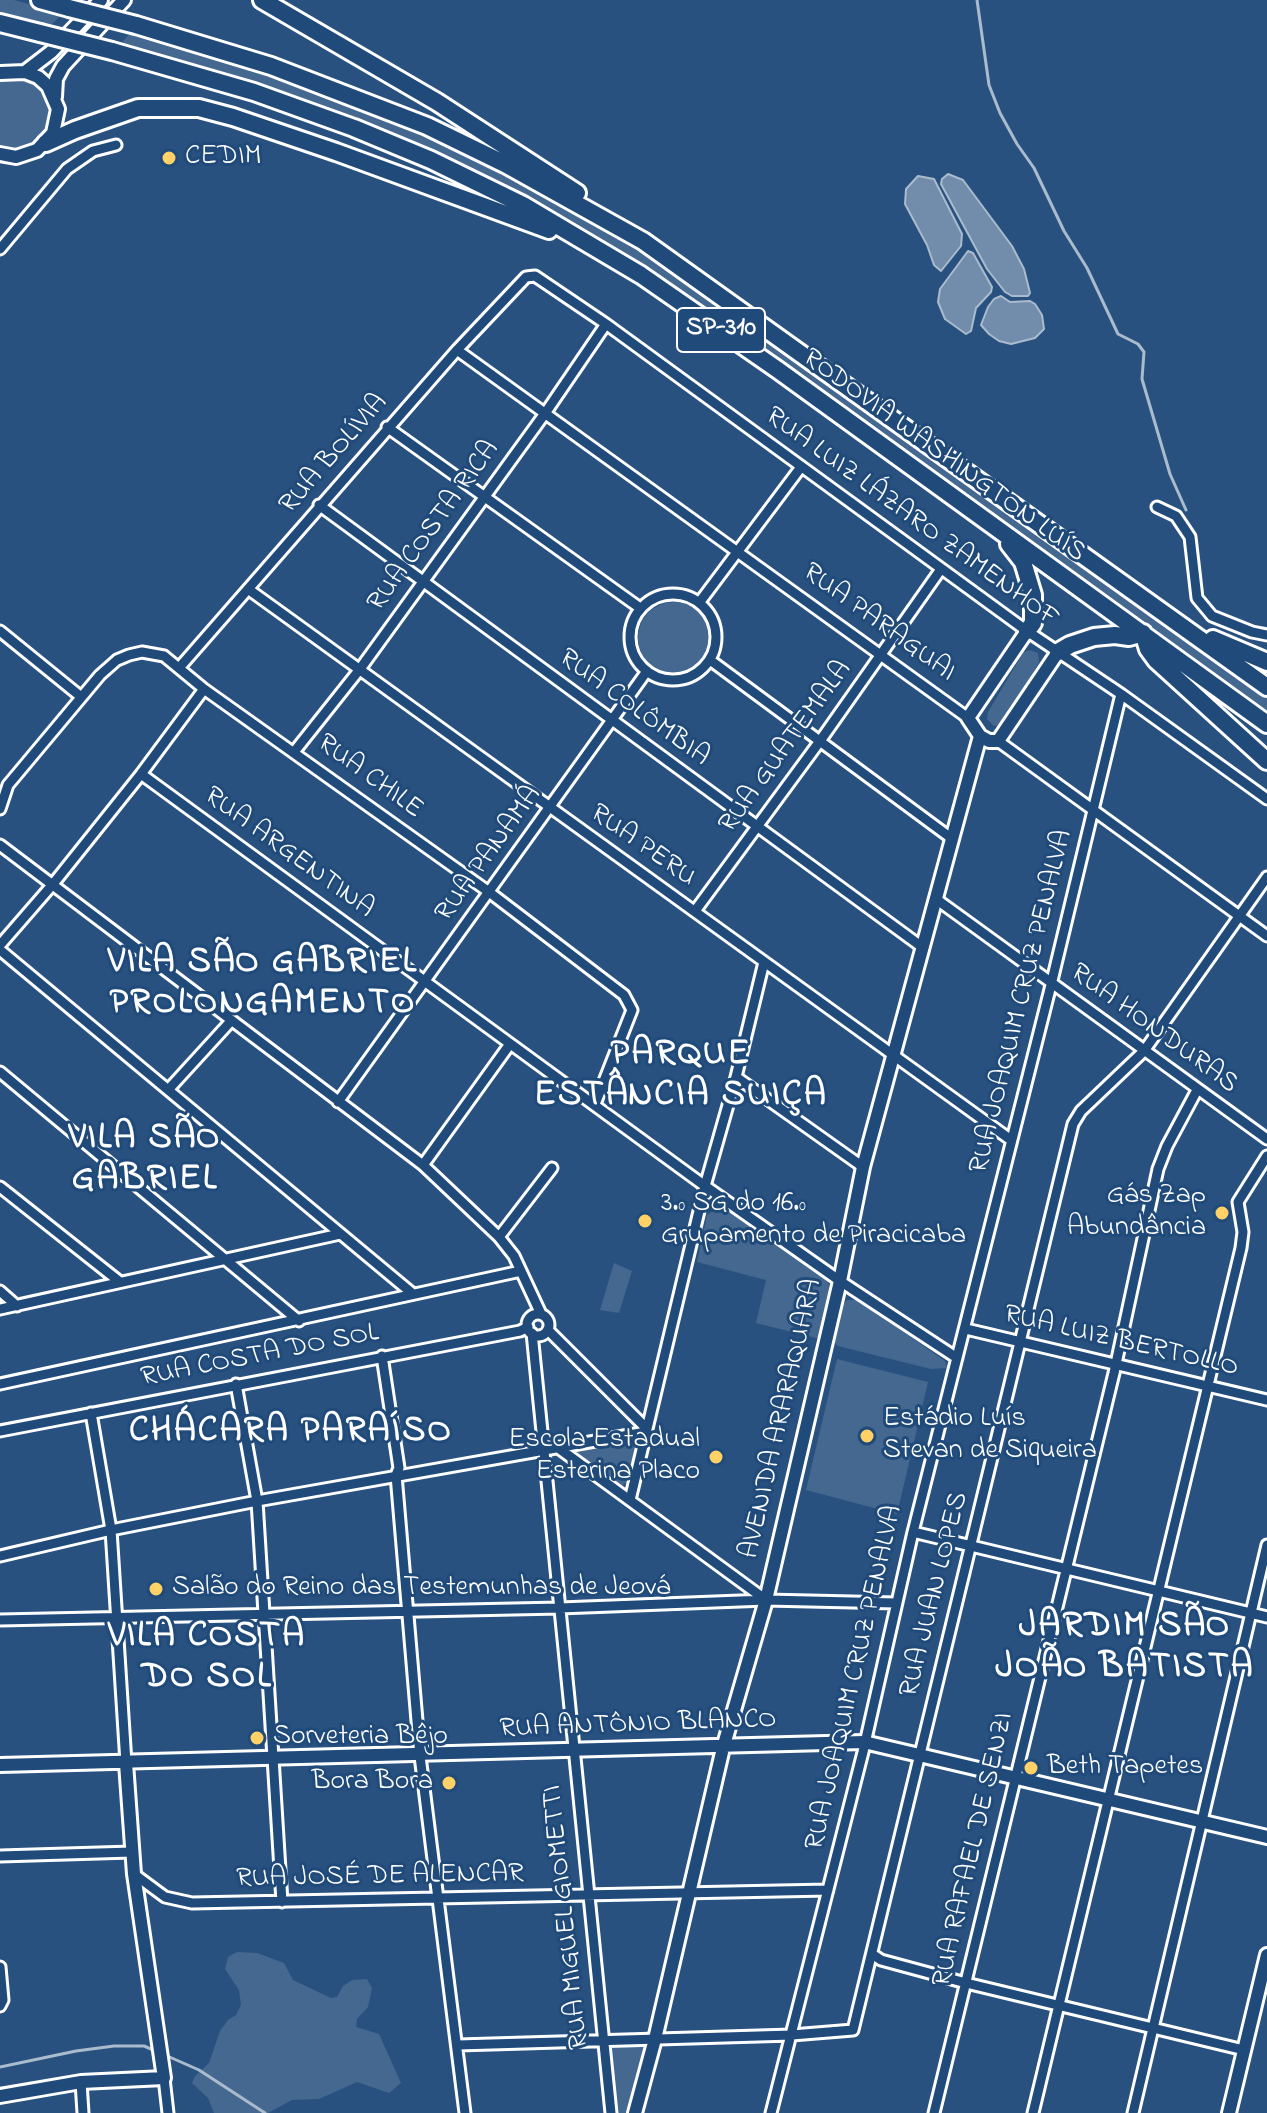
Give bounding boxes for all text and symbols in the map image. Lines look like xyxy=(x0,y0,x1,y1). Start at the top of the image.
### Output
place label: CEDIM xyxy=(185,141,261,175)
marker: CEDIM xyxy=(160,149,178,167)
road number: SP-310 xyxy=(677,308,765,352)
street label: RODOVIA WASHINGTON LUÍS xyxy=(795,343,1091,571)
street label: RUA BOLÍVIA xyxy=(274,388,396,522)
street label: RUA LUIZ LÁZARO ZAMENHOF xyxy=(757,401,1065,637)
street label: RUA COSTA RICA xyxy=(362,435,508,619)
street label: RUA PARAGUAI xyxy=(795,557,961,691)
street label: RUA COLÔMBIA xyxy=(551,643,715,775)
street label: RUA GUATEMALA xyxy=(713,655,861,841)
street label: RUA CHILE xyxy=(309,728,429,828)
street label: RUA ARGENTINA xyxy=(196,781,380,927)
street label: RUA PANAMÁ xyxy=(430,781,550,929)
street label: RUA PERU xyxy=(582,798,702,896)
street label: RUA JOAQUIM CRUZ PENALVA xyxy=(964,827,1082,1177)
district label: VILA SÃO GABRIEL PROLONGAMENTO xyxy=(108,943,418,1028)
street label: RUA HONDURAS xyxy=(1062,958,1244,1102)
district label: PARQUE ESTÂNCIA SUIÇA xyxy=(534,1035,828,1120)
district label: VILA SÃO GABRIEL xyxy=(69,1119,221,1204)
place label: Gás Zap Abundância xyxy=(1067,1180,1206,1246)
place label: 3.º SG do 16.º Grupamento de Piracicaba xyxy=(661,1188,966,1254)
marker: Gás Zap Abundância xyxy=(1213,1204,1231,1222)
marker: 3.º SG do 16.º Grupamento de Piracicaba xyxy=(636,1212,654,1230)
street label: AVENIDA ARARAQUARA xyxy=(734,1276,832,1562)
street label: RUA LUIZ BERTOLLO xyxy=(1000,1300,1242,1386)
street label: RUA COSTA DO SOL xyxy=(138,1317,382,1397)
place label: Estádio Luís Stevan de Siqueira xyxy=(883,1403,1097,1469)
district label: CHÁCARA PARAÍSO xyxy=(129,1412,453,1456)
place label: Escola Estadual Esterina Placo xyxy=(509,1424,700,1490)
marker: Estádio Luís Stevan de Siqueira xyxy=(858,1427,876,1445)
marker: Escola Estadual Esterina Placo xyxy=(707,1448,725,1466)
street label: RUA JUAN LOPES xyxy=(894,1489,978,1701)
street label: RUA JOAQUIM CRUZ PENALVA xyxy=(800,1502,912,1854)
place label: Salão do Reino das Testemunhas de Jeová xyxy=(172,1572,670,1606)
marker: Salão do Reino das Testemunhas de Jeová xyxy=(147,1580,165,1598)
district label: JARDIM SÃO JOÃO BATISTA xyxy=(995,1607,1255,1692)
district label: VILA COSTA DO SOL xyxy=(108,1617,306,1702)
street label: RUA ANTÔNIO BLANCO xyxy=(499,1704,777,1748)
street label: RUA RAFAEL DE SENZI xyxy=(927,1709,1023,1991)
place label: Sorveteria Bêjo xyxy=(273,1721,448,1755)
marker: Sorveteria Bêjo xyxy=(248,1729,266,1747)
place label: Beth Tapetes xyxy=(1047,1751,1203,1785)
marker: Beth Tapetes xyxy=(1022,1759,1040,1777)
place label: Bora Bora xyxy=(312,1766,433,1800)
marker: Bora Bora xyxy=(440,1774,458,1792)
street label: RUA MIGUEL GIOMETTI xyxy=(537,1783,599,2051)
street label: RUA JOSÉ DE ALENCAR xyxy=(236,1859,524,1897)

